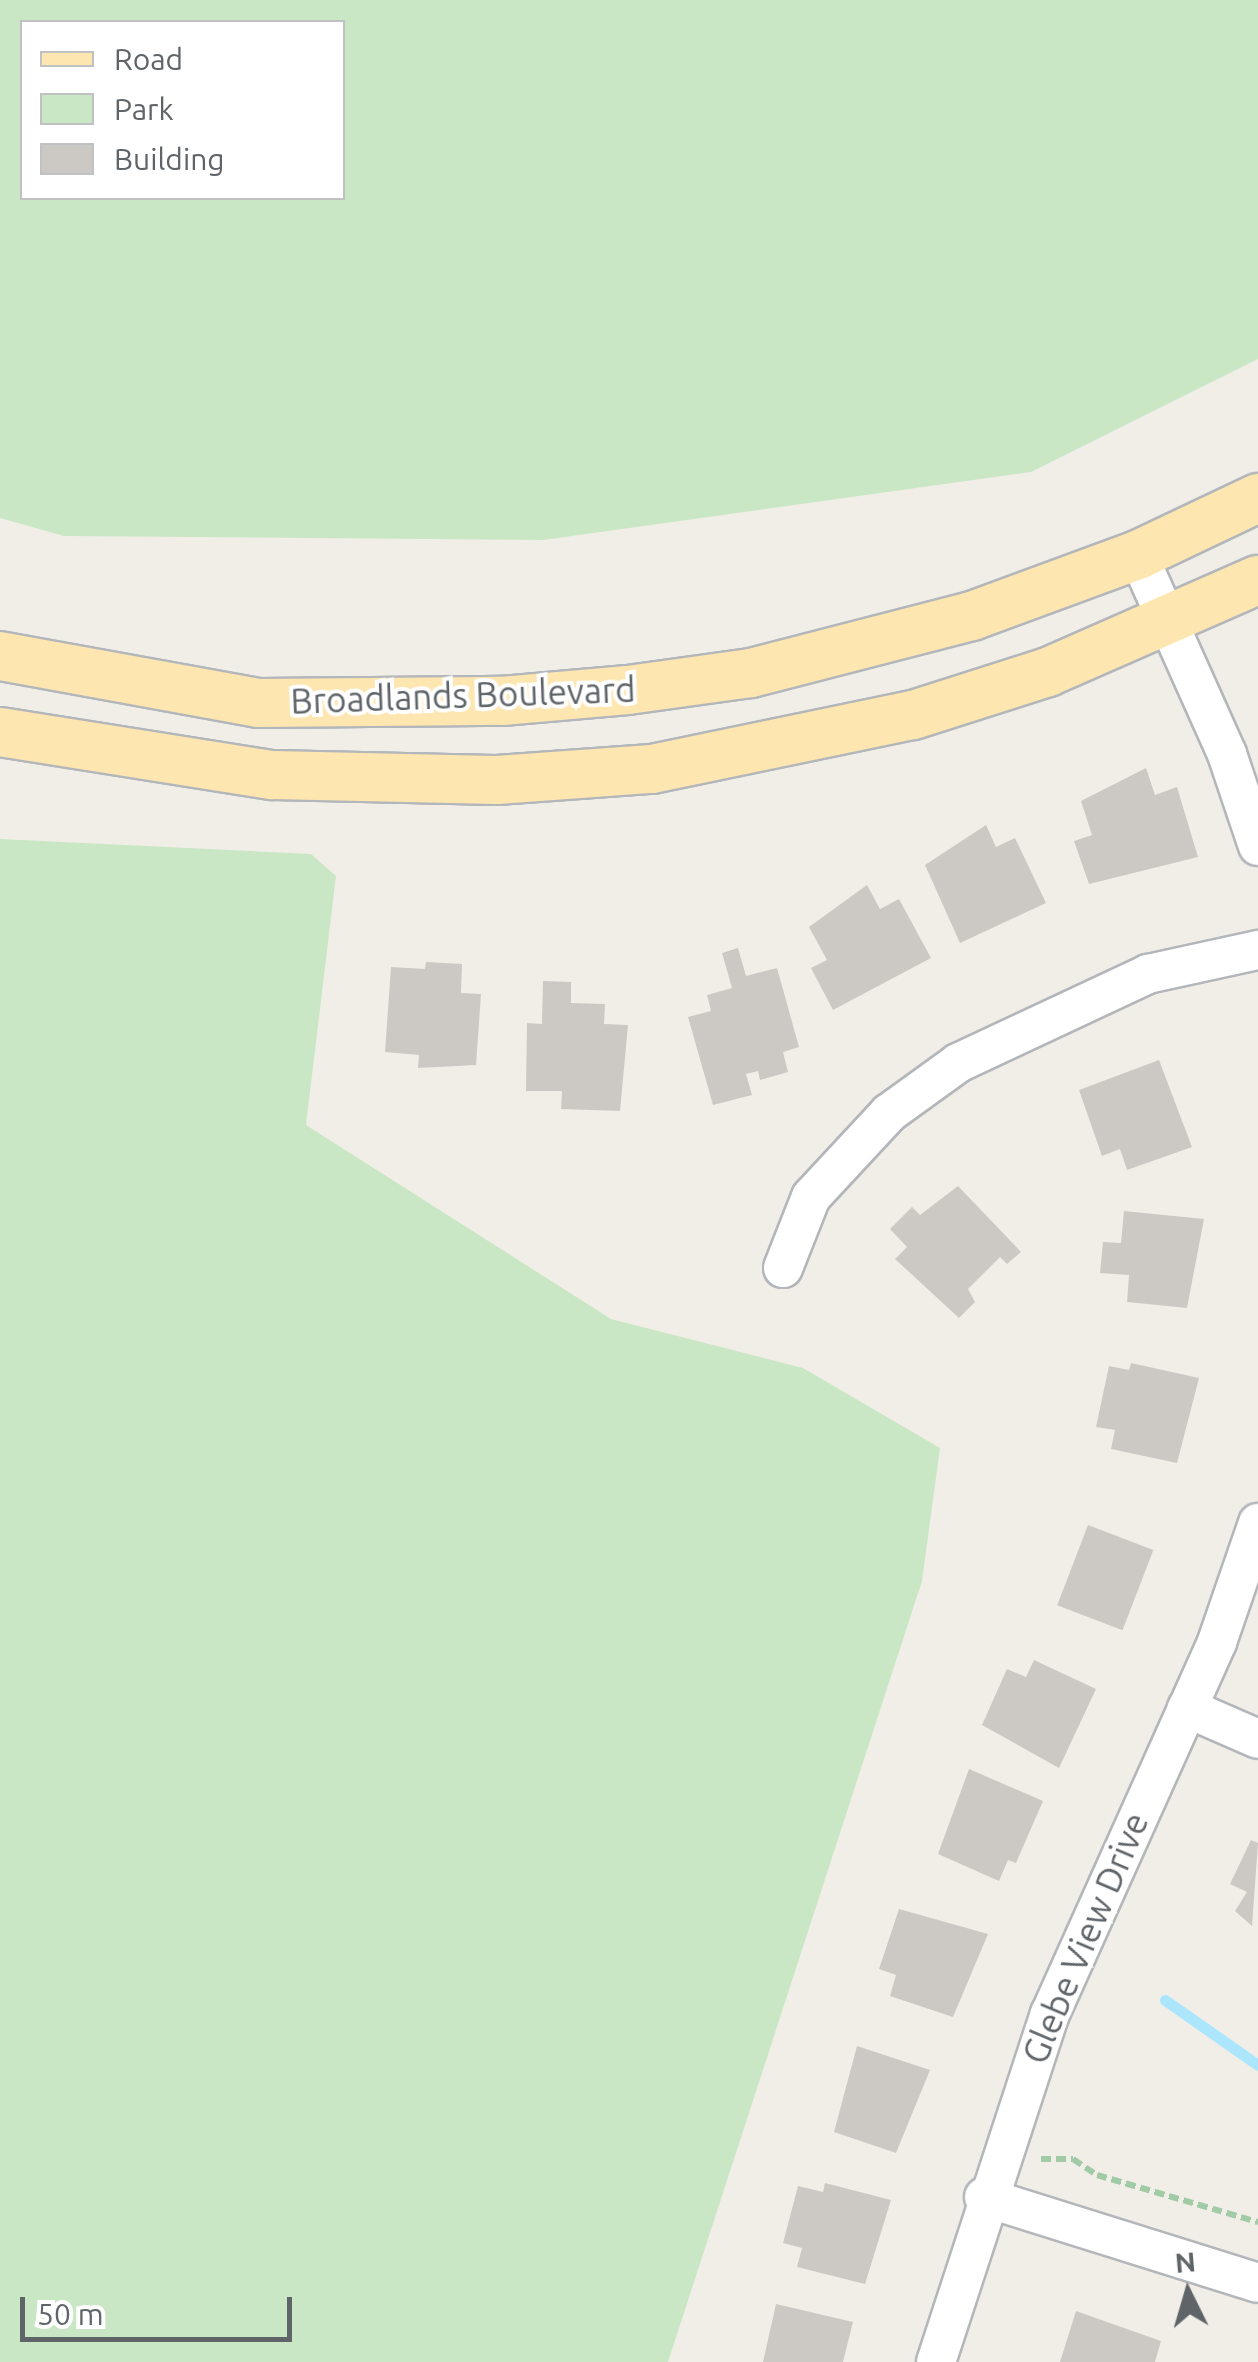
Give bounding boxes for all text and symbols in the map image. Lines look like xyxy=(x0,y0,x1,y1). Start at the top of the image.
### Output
legend xyxy=(20,20,345,200)
text: Road xyxy=(114,42,183,76)
text: Park xyxy=(114,92,174,126)
text: Building xyxy=(114,142,225,176)
street label: Broadlands Boulevard xyxy=(290,668,636,722)
street label: Glebe View Drive xyxy=(1013,1806,1157,2070)
north arrow xyxy=(1138,2242,1238,2342)
text: N xyxy=(1174,2245,1197,2278)
scale bar xyxy=(25,2277,298,2339)
text: 50 m xyxy=(37,2297,104,2331)

